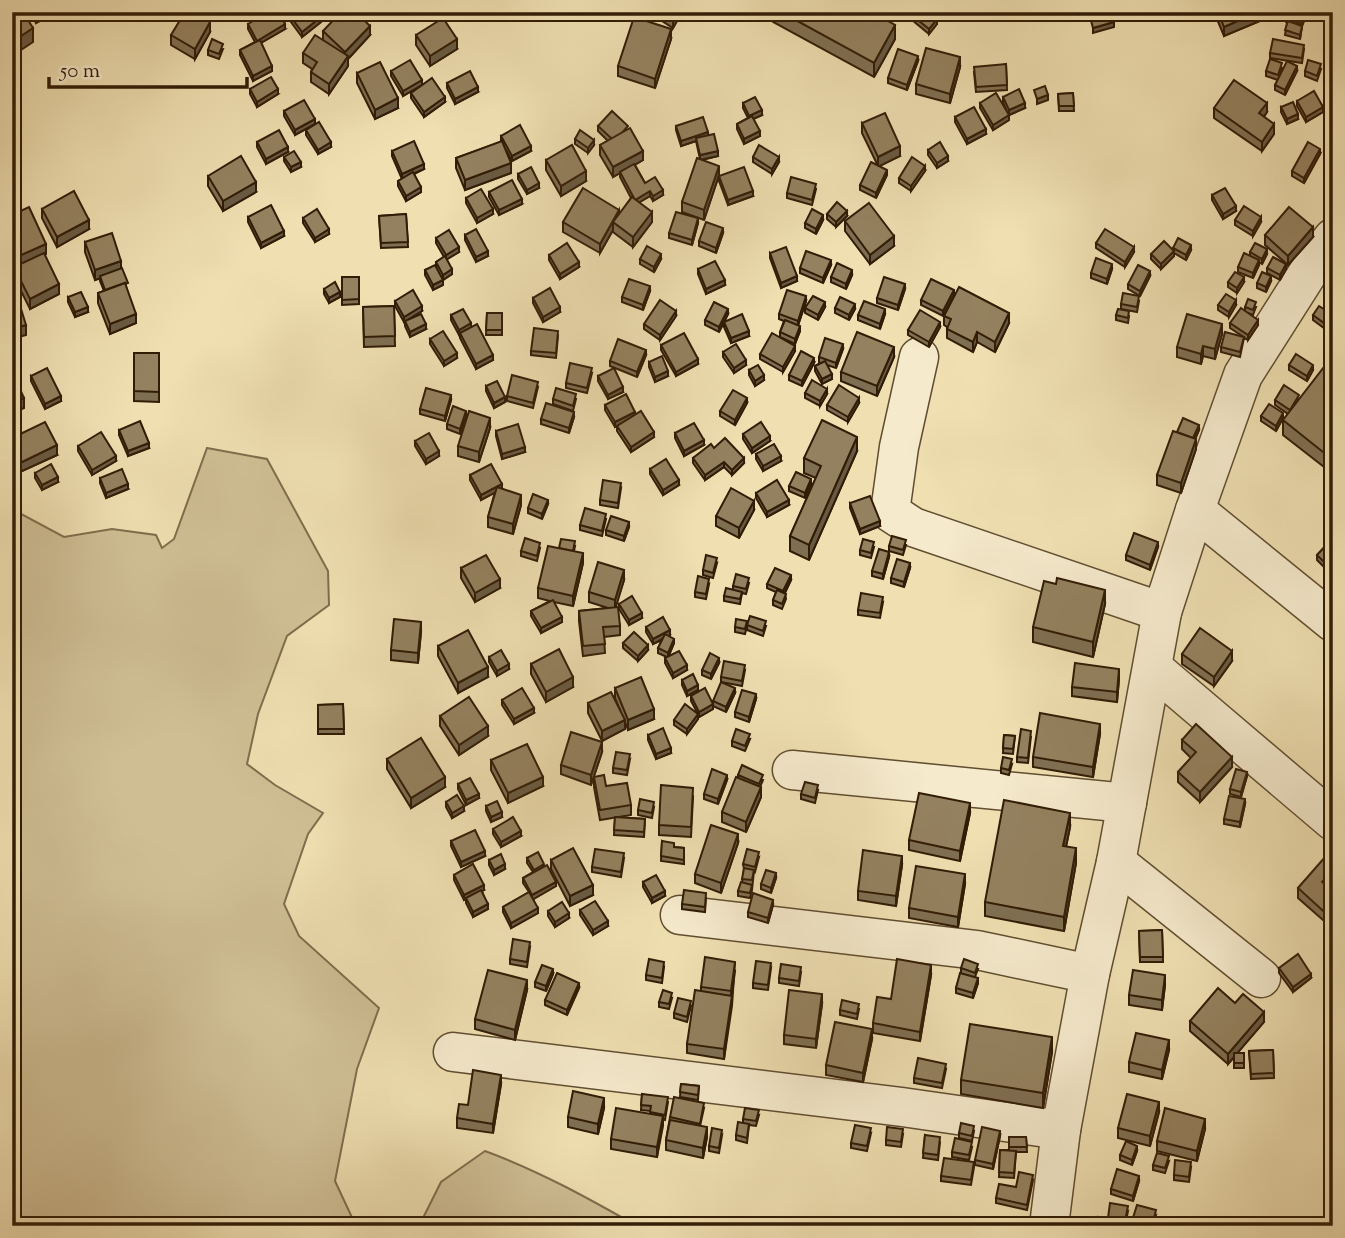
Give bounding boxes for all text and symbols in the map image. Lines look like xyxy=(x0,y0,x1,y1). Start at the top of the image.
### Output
scale bar xyxy=(49,46,247,90)
text: 50 m xyxy=(59,57,100,87)

